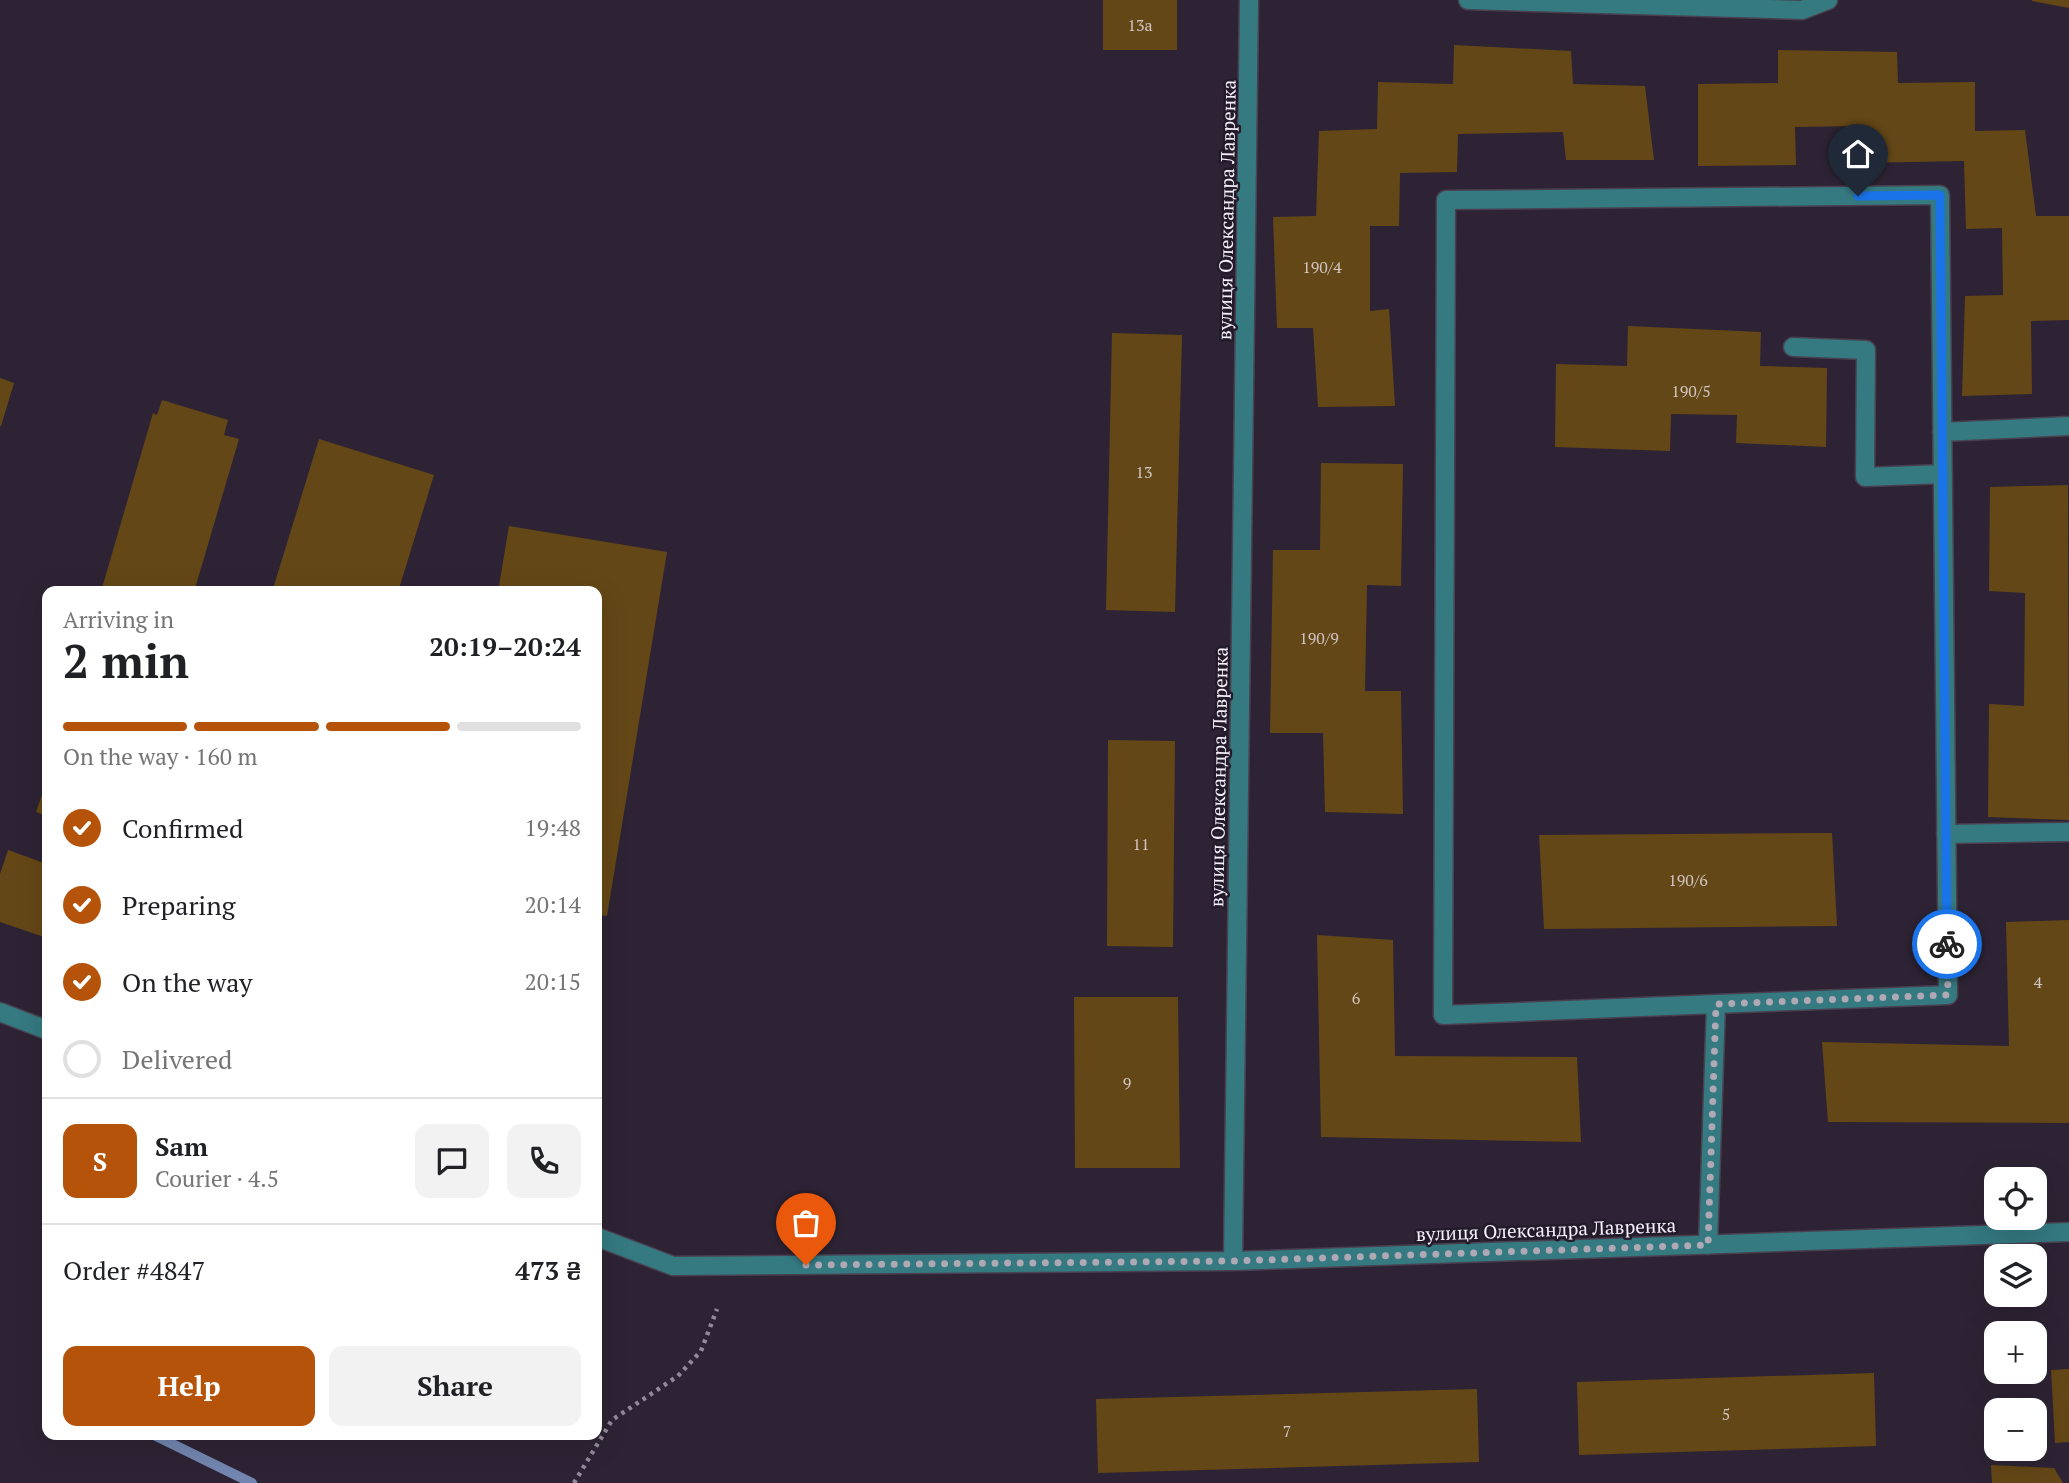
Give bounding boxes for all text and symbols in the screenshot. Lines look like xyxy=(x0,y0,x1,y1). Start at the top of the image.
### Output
house number: 13а xyxy=(1127,14,1153,36)
street label: вулиця Олександра Лавренка xyxy=(1211,79,1241,340)
pin xyxy=(1828,124,1888,196)
icon: home xyxy=(1839,135,1877,173)
house number: 190/4 xyxy=(1302,256,1342,278)
house number: 190/5 xyxy=(1671,380,1711,402)
house number: 13 xyxy=(1135,461,1153,483)
text: Arriving in xyxy=(63,604,174,635)
house number: 190/9 xyxy=(1299,627,1339,649)
text: 20:19–20:24 xyxy=(429,629,581,663)
text: 2 min xyxy=(63,630,189,691)
street label: вулиця Олександра Лавренка xyxy=(1203,646,1233,907)
text: On the way · 160 m xyxy=(63,741,257,772)
icon: check xyxy=(63,809,101,847)
text: Confirmed xyxy=(122,811,243,845)
text: 19:48 xyxy=(524,812,581,843)
house number: 11 xyxy=(1132,833,1150,855)
house number: 190/6 xyxy=(1668,869,1708,891)
icon: check xyxy=(63,886,101,924)
text: Preparing xyxy=(122,888,235,922)
text: 20:14 xyxy=(524,889,581,920)
courier xyxy=(1912,909,1982,979)
icon: bike xyxy=(1928,925,1966,963)
icon: check xyxy=(63,963,101,1001)
text: On the way xyxy=(122,965,253,999)
text: 20:15 xyxy=(524,966,581,997)
house number: 4 xyxy=(2034,971,2043,993)
house number: 6 xyxy=(1352,987,1361,1009)
text: Delivered xyxy=(122,1042,232,1076)
house number: 9 xyxy=(1123,1072,1131,1094)
button: chat xyxy=(415,1124,489,1198)
button: phone xyxy=(507,1124,581,1198)
text: Sam xyxy=(155,1129,208,1163)
text: S xyxy=(93,1144,107,1178)
text: Courier · 4.5 xyxy=(155,1163,279,1194)
map controls xyxy=(1984,1167,2047,1461)
button: locate xyxy=(1984,1167,2047,1230)
pin xyxy=(776,1193,836,1265)
icon: bag xyxy=(787,1204,825,1242)
street label: вулиця Олександра Лавренка xyxy=(1415,1212,1677,1246)
button: layers xyxy=(1984,1244,2047,1307)
text: Order #4847 xyxy=(63,1253,205,1287)
text: 473 ₴ xyxy=(515,1253,581,1287)
button: + xyxy=(1984,1321,2047,1384)
button: Help xyxy=(63,1346,315,1426)
button: Share xyxy=(329,1346,581,1426)
button: − xyxy=(1984,1398,2047,1461)
house number: 5 xyxy=(1722,1403,1730,1425)
house number: 7 xyxy=(1283,1420,1291,1442)

